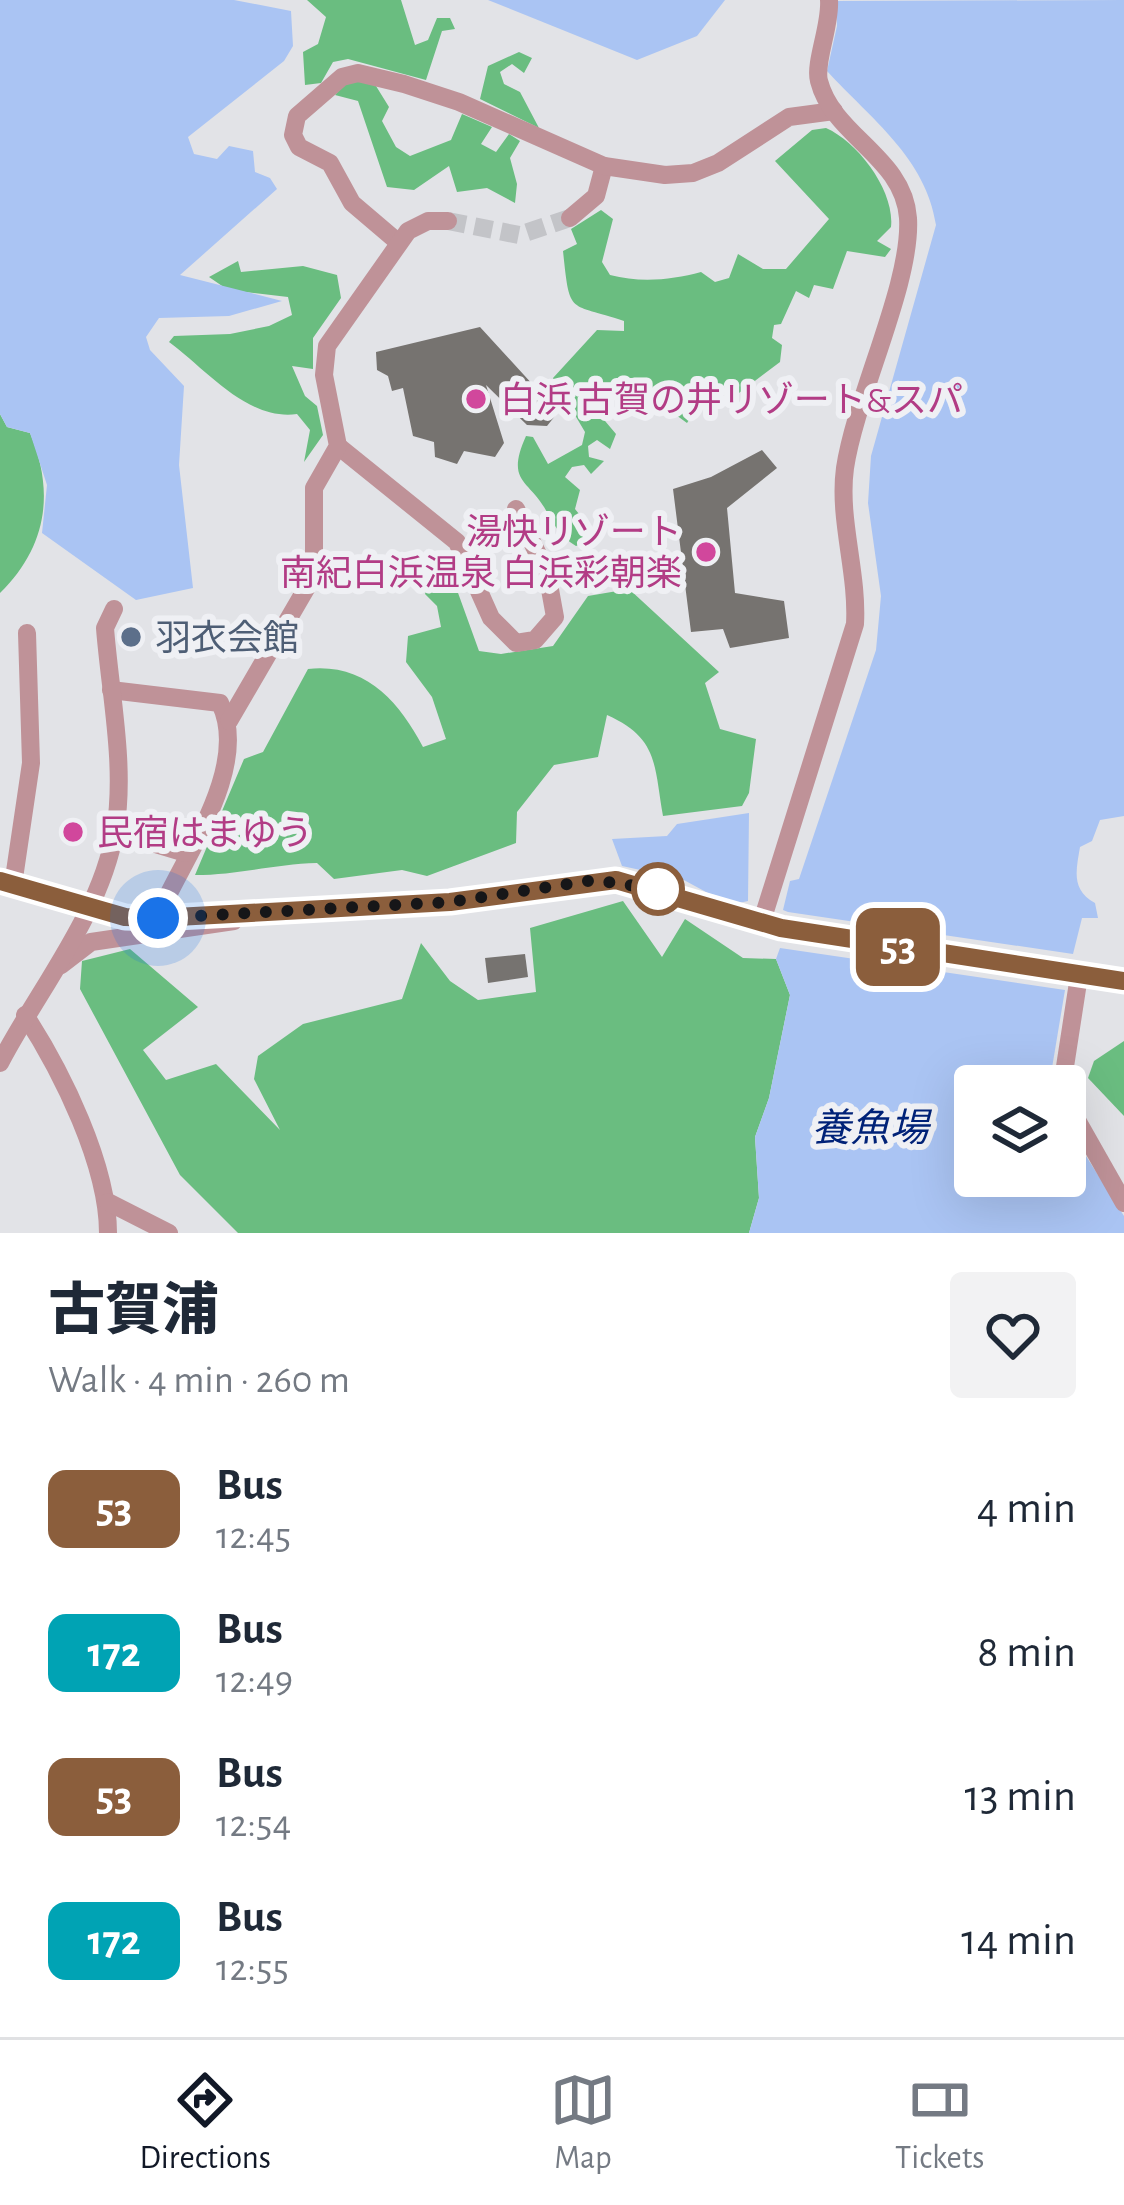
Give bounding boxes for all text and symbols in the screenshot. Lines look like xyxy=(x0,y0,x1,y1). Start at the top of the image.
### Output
place label: 白浜 古賀の井リゾート&スパ xyxy=(500,381,963,419)
marker: 白浜 古賀の井リゾート&スパ xyxy=(463,386,489,412)
place label: 湯快リゾート 南紀白浜温泉 白浜彩朝楽 xyxy=(280,513,682,592)
marker: 湯快リゾート 南紀白浜温泉 白浜彩朝楽 xyxy=(693,539,719,565)
place label: 羽衣会館 xyxy=(155,619,299,657)
marker: 羽衣会館 xyxy=(118,624,144,650)
place label: 民宿はまゆう xyxy=(97,814,313,852)
marker: 民宿はまゆう xyxy=(60,819,86,845)
unlabelled marker xyxy=(633,864,683,914)
your location xyxy=(128,888,188,948)
line badge: 53 xyxy=(844,908,952,986)
text: 53 xyxy=(880,926,916,968)
map controls xyxy=(954,1065,1086,1197)
button: layers xyxy=(954,1065,1086,1197)
water label: 養魚場 xyxy=(811,1108,932,1149)
button: heart xyxy=(950,1272,1076,1398)
text: 古賀浦 xyxy=(48,1283,219,1340)
text: Walk · 4 min · 260 m xyxy=(48,1361,350,1400)
text: Bus xyxy=(216,1463,283,1508)
text: 4 min xyxy=(977,1486,1076,1531)
text: 53 xyxy=(96,1488,132,1530)
text: 12:45 xyxy=(216,1517,291,1556)
text: Bus xyxy=(216,1607,283,1652)
text: 8 min xyxy=(977,1630,1076,1675)
text: 172 xyxy=(87,1632,141,1674)
text: 12:49 xyxy=(216,1661,293,1700)
text: Bus xyxy=(216,1751,283,1796)
text: 13 min xyxy=(964,1774,1076,1819)
text: 53 xyxy=(96,1776,132,1818)
text: 12:54 xyxy=(216,1805,291,1844)
text: Bus xyxy=(216,1895,283,1940)
text: 14 min xyxy=(961,1918,1076,1963)
text: 172 xyxy=(87,1920,141,1962)
text: 12:55 xyxy=(216,1949,289,1988)
tab: Directions xyxy=(140,2067,271,2179)
tab: Map xyxy=(550,2067,616,2179)
tab: Tickets xyxy=(895,2067,984,2179)

